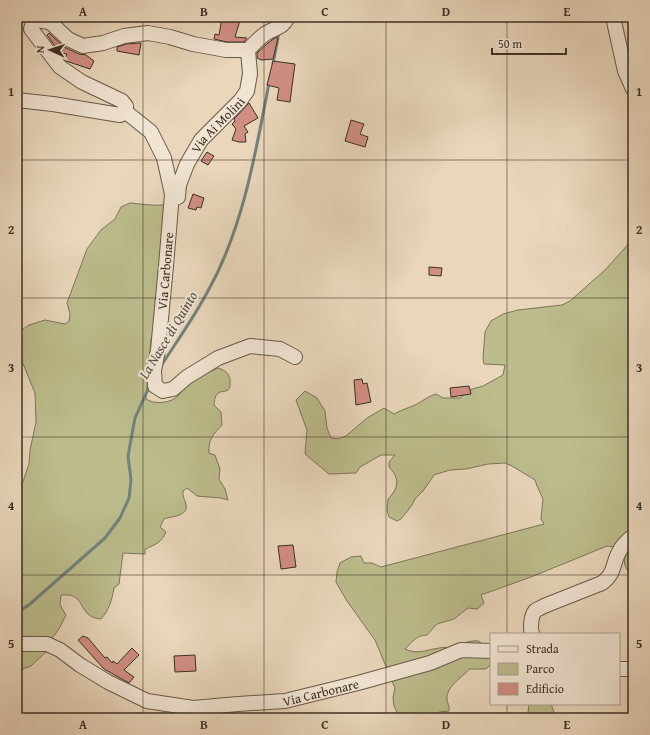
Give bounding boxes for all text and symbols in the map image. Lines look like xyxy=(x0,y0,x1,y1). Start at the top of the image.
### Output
text: A xyxy=(79,2,88,21)
text: B xyxy=(200,2,208,21)
text: C xyxy=(321,2,329,21)
text: D xyxy=(442,2,450,21)
text: E xyxy=(564,2,571,21)
north arrow xyxy=(30,30,70,70)
scale bar xyxy=(492,30,566,56)
text: 50 m xyxy=(498,35,522,52)
text: N xyxy=(32,45,48,54)
text: 1 xyxy=(8,82,14,101)
text: 1 xyxy=(636,82,642,101)
street label: Via Ai Molini xyxy=(187,93,250,157)
text: 2 xyxy=(8,220,15,239)
text: 2 xyxy=(636,220,643,239)
street label: Via Carbonare xyxy=(153,231,178,311)
water label: La Nasce di Quinto xyxy=(133,287,202,383)
text: 3 xyxy=(8,358,14,377)
text: 3 xyxy=(636,358,642,377)
text: 4 xyxy=(8,496,15,515)
text: 4 xyxy=(636,496,643,515)
legend xyxy=(490,633,620,705)
text: 5 xyxy=(8,634,15,653)
text: 5 xyxy=(636,634,643,653)
text: Strada xyxy=(526,640,559,657)
text: Parco xyxy=(526,660,554,677)
street label: Via Carbonare xyxy=(281,674,361,711)
text: Edificio xyxy=(526,680,564,697)
text: A xyxy=(79,715,88,734)
text: B xyxy=(200,715,208,734)
text: C xyxy=(321,715,329,734)
text: D xyxy=(442,715,450,734)
text: E xyxy=(564,715,571,734)

